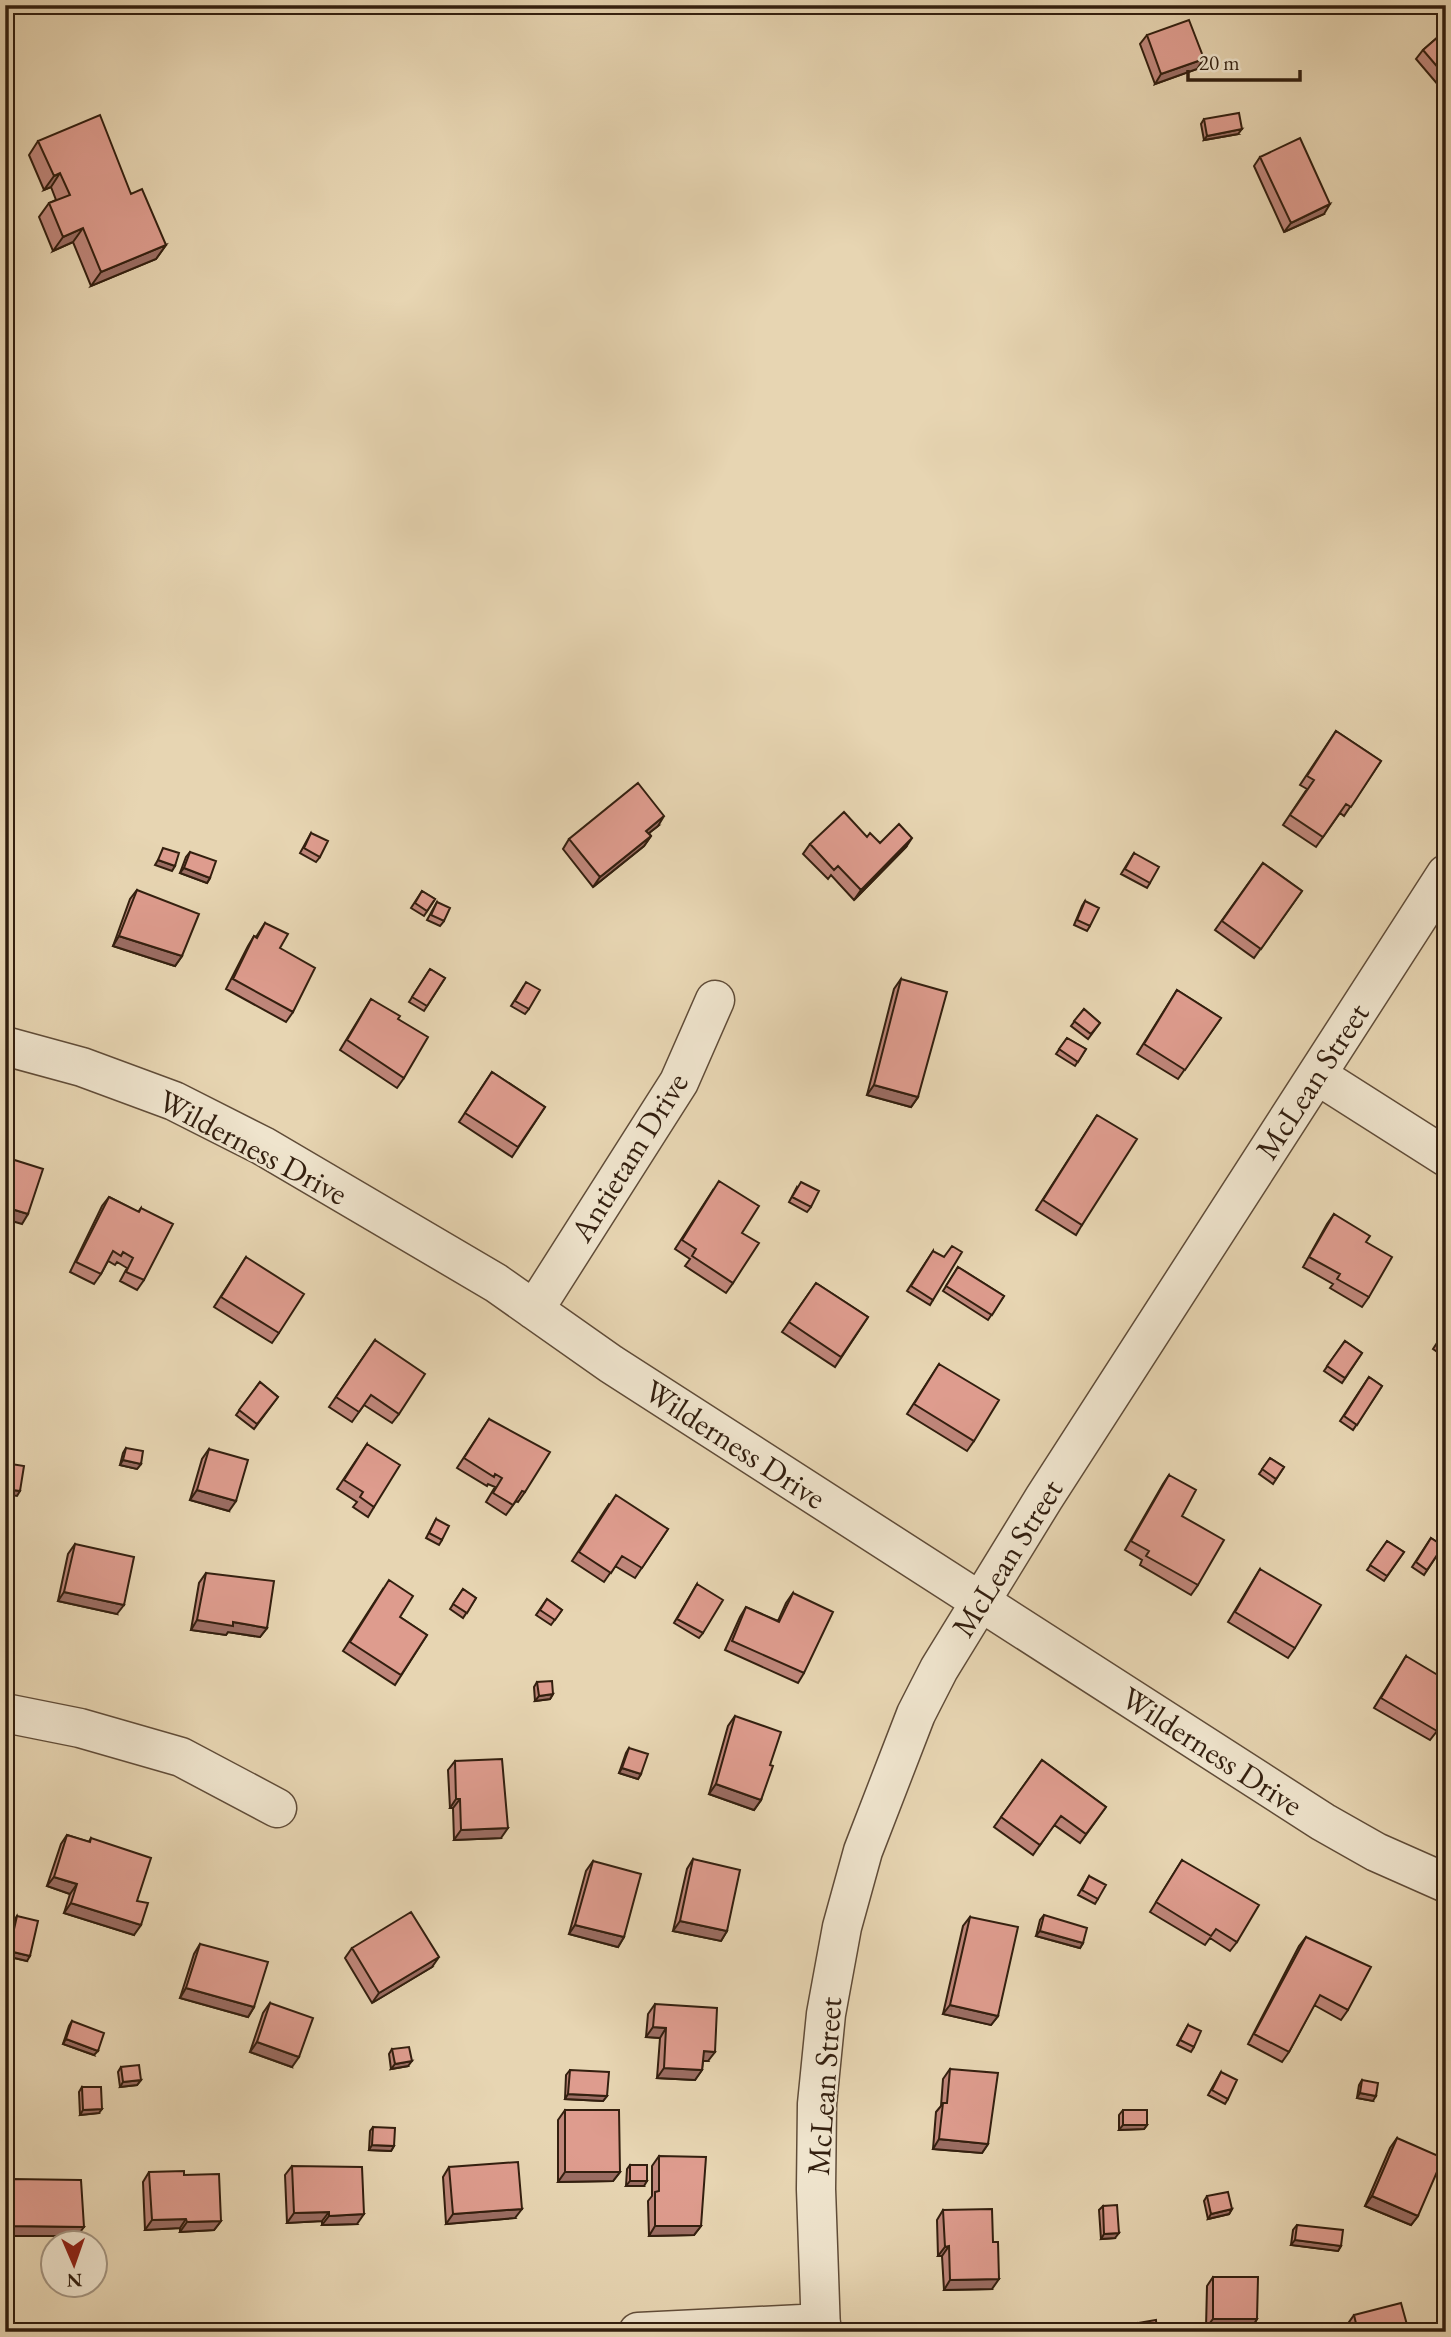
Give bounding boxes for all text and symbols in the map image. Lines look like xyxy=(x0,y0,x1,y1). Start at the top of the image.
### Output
scale bar xyxy=(1188,38,1300,82)
text: 20 m xyxy=(1199,49,1240,76)
street label: McLean Street xyxy=(1246,995,1378,1167)
street label: Antietam Drive xyxy=(560,1065,698,1250)
street label: Wilderness Drive xyxy=(151,1080,355,1214)
street label: Wilderness Drive xyxy=(636,1370,834,1518)
street label: McLean Street xyxy=(942,1471,1072,1645)
street label: Wilderness Drive xyxy=(1113,1677,1311,1825)
street label: McLean Street xyxy=(797,1995,851,2177)
north arrow xyxy=(38,2228,108,2298)
text: N xyxy=(66,2268,83,2293)

